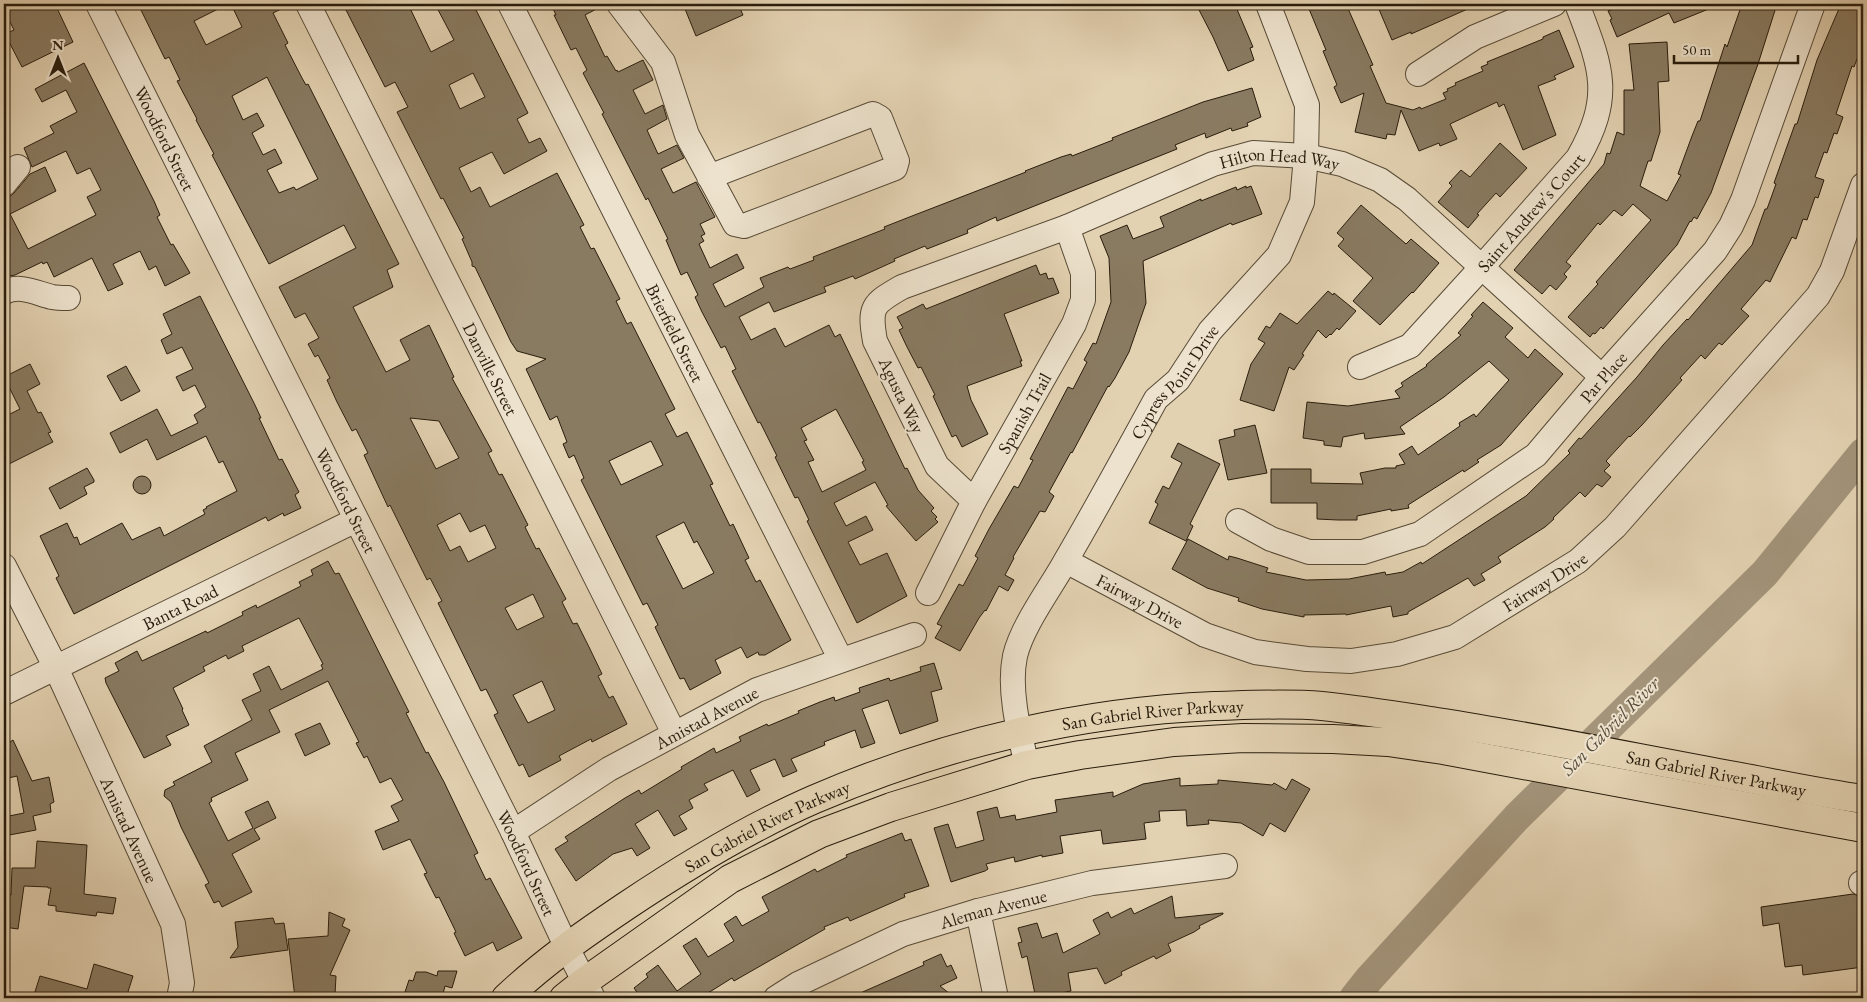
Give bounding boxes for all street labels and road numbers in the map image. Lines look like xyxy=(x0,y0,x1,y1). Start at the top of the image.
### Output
street label: Woodford Street xyxy=(129,82,201,195)
street label: Hilton Head Way xyxy=(1216,141,1342,175)
street label: Saint Andrew's Court xyxy=(1472,149,1590,277)
street label: Brierfield Street xyxy=(641,280,710,386)
street label: Danville Street xyxy=(458,318,524,419)
street label: Cypress Point Drive xyxy=(1125,319,1223,443)
street label: Par Place xyxy=(1574,346,1632,407)
street label: Agusta Way xyxy=(873,352,930,437)
street label: Spanish Trail xyxy=(992,368,1056,458)
street label: Woodford Street xyxy=(311,444,383,557)
street label: Fairway Drive xyxy=(1498,547,1592,617)
street label: Fairway Drive xyxy=(1093,568,1188,633)
street label: Banta Road xyxy=(138,578,222,635)
street label: Amistad Avenue xyxy=(650,680,762,755)
street label: San Gabriel River Parkway xyxy=(1060,694,1244,735)
street label: San Gabriel River Parkway xyxy=(1625,744,1809,801)
street label: Amistad Avenue xyxy=(95,772,164,886)
street label: San Gabriel River Parkway xyxy=(680,774,853,877)
street label: Woodford Street xyxy=(492,806,562,920)
street label: Aleman Avenue xyxy=(936,883,1049,934)

